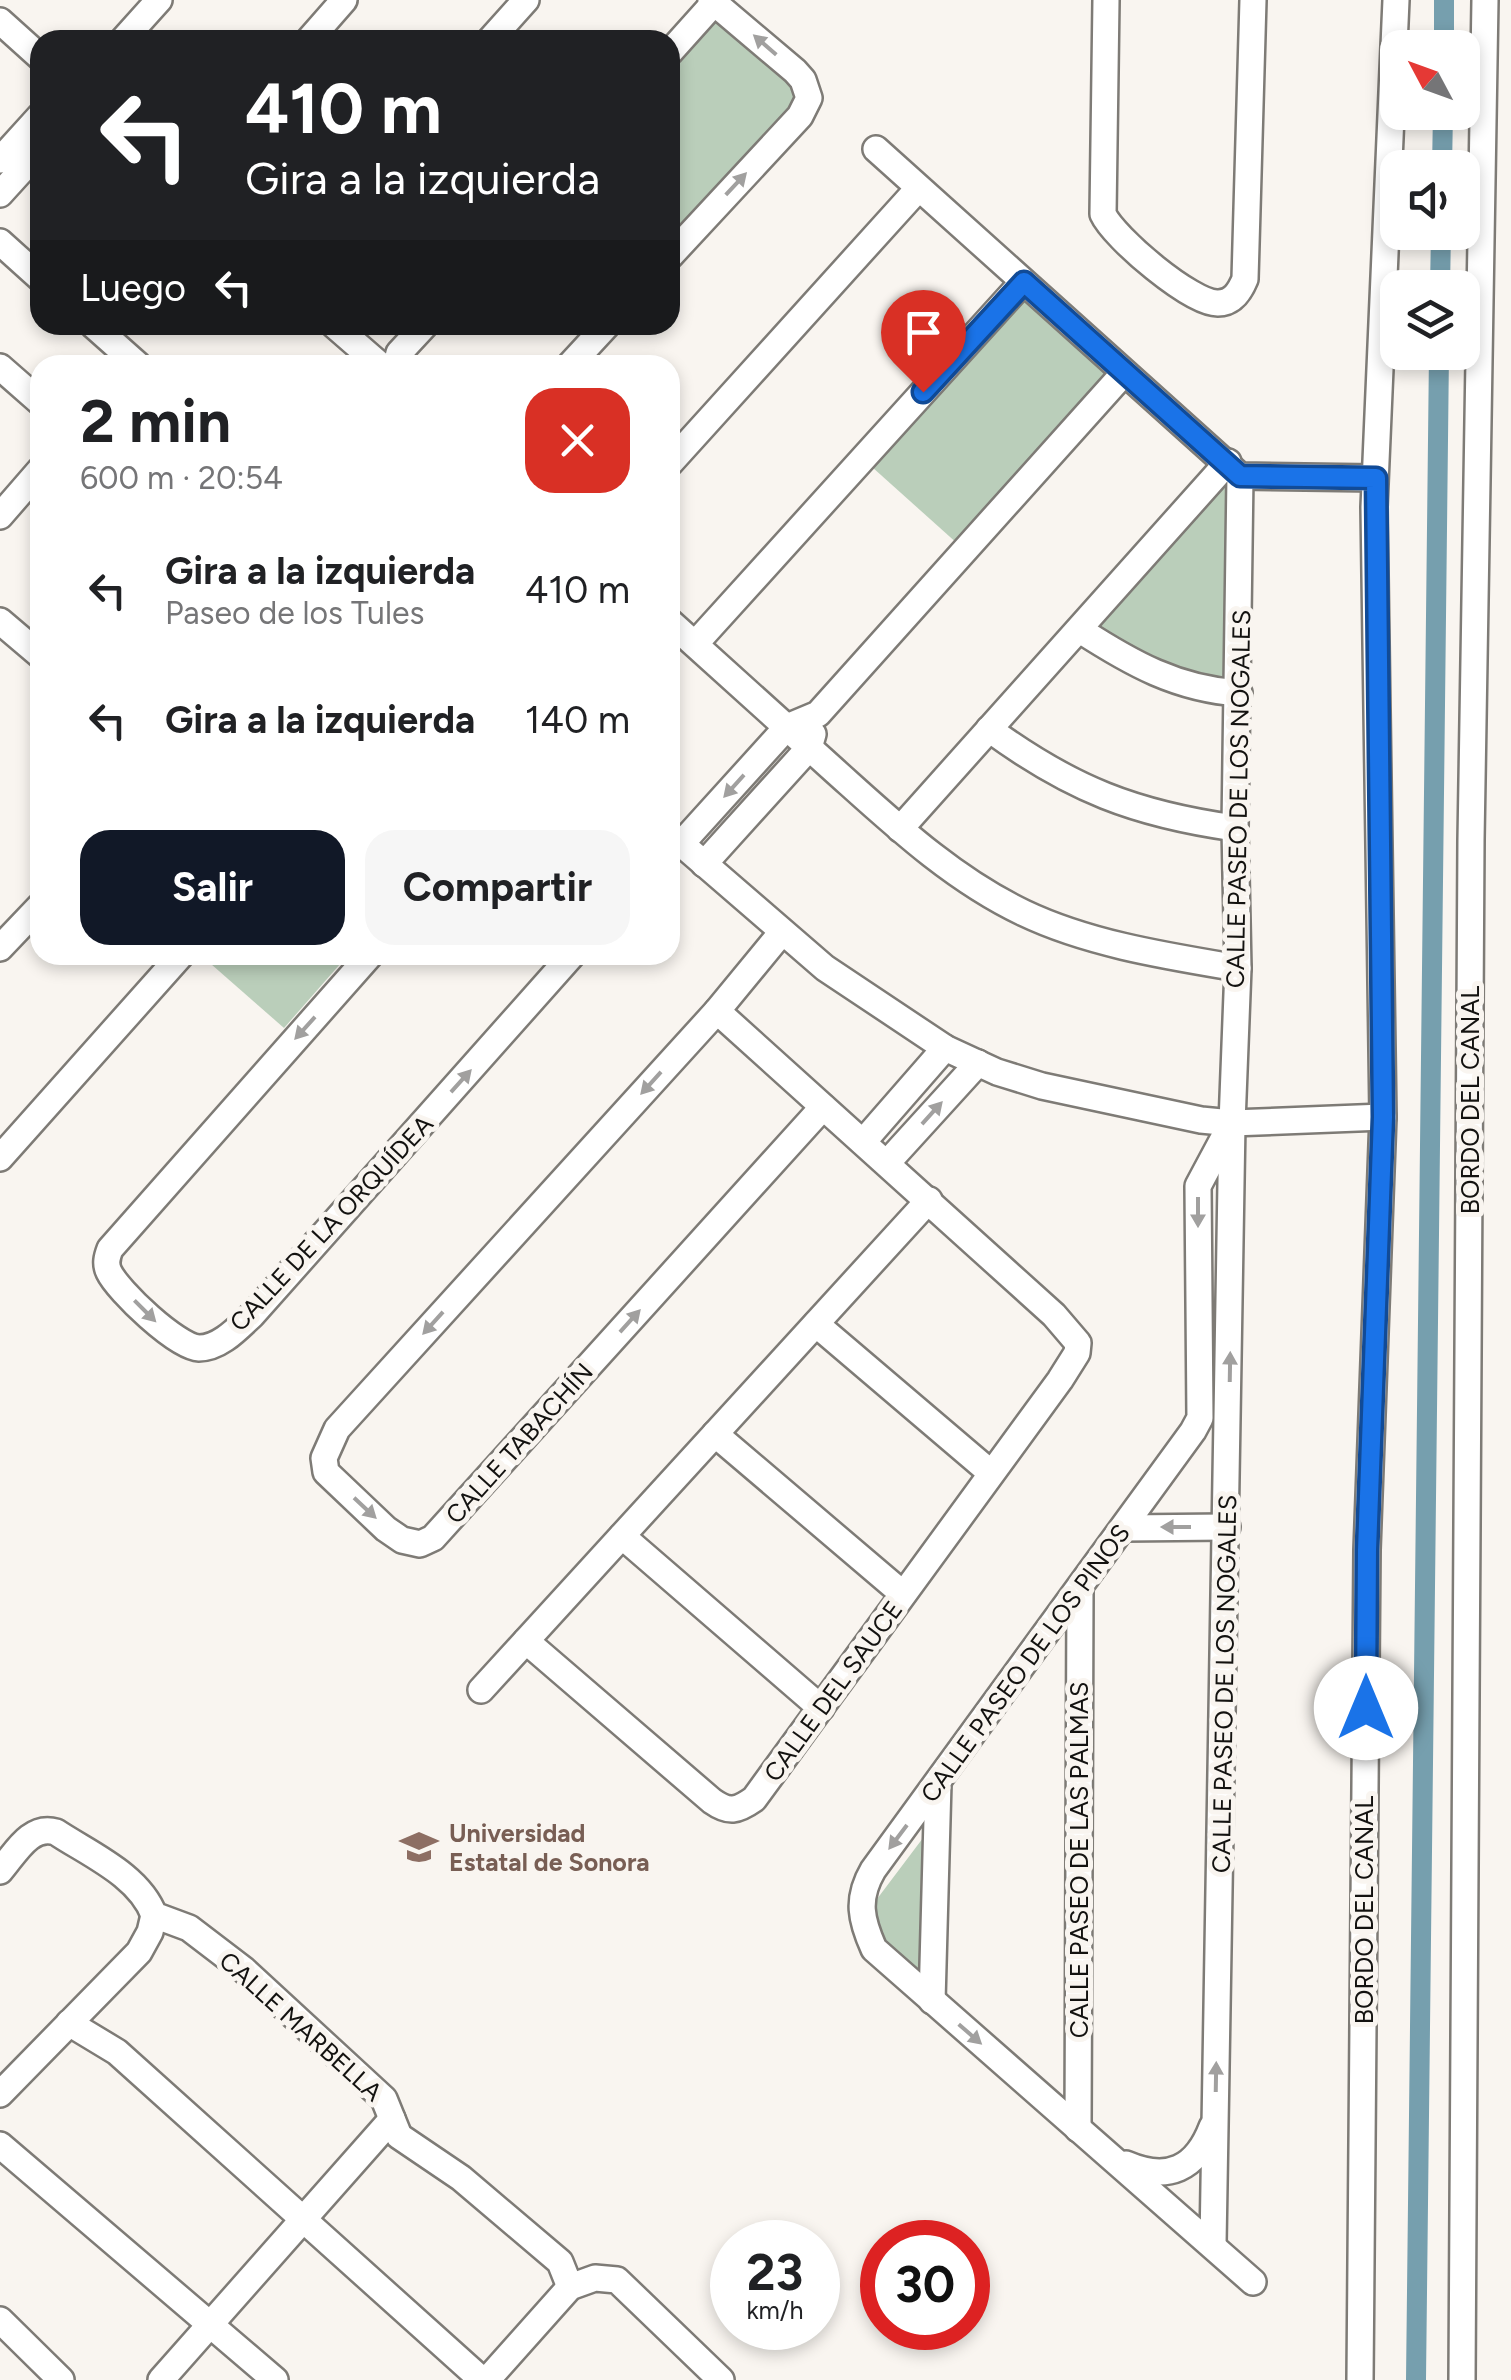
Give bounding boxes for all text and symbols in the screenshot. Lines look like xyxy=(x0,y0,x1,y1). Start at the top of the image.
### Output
north arrow xyxy=(1380,30,1480,130)
map controls xyxy=(1380,30,1480,370)
one-way arrow xyxy=(753,34,778,56)
text: 410 m xyxy=(245,66,442,151)
icon: left xyxy=(80,70,210,200)
button: sound xyxy=(1380,150,1480,250)
text: Gira a la izquierda xyxy=(245,151,600,205)
one-way arrow xyxy=(724,173,747,197)
icon: left xyxy=(206,260,261,315)
text: Luego xyxy=(80,265,186,311)
button: layers xyxy=(1380,270,1480,370)
pin xyxy=(881,290,966,393)
icon: arrive xyxy=(896,305,951,360)
text: 2 min xyxy=(80,385,231,457)
button: close xyxy=(525,388,630,493)
text: 600 m · 20:54 xyxy=(80,459,283,497)
text: Gira a la izquierda xyxy=(165,548,475,594)
icon: left xyxy=(80,563,135,618)
text: 410 m xyxy=(525,567,630,613)
text: Paseo de los Tules xyxy=(165,594,424,632)
street label: CALLE PASEO DE LOS NOGALES xyxy=(1220,610,1256,988)
icon: left xyxy=(80,693,135,748)
text: Gira a la izquierda xyxy=(165,697,475,743)
text: 140 m xyxy=(525,697,630,743)
one-way arrow xyxy=(723,774,746,798)
button: Salir xyxy=(80,830,345,945)
button: Compartir xyxy=(365,830,630,945)
street label: BORDO DEL CANAL xyxy=(1455,986,1485,1214)
one-way arrow xyxy=(294,1016,317,1040)
one-way arrow xyxy=(449,1069,471,1094)
one-way arrow xyxy=(640,1071,663,1095)
one-way arrow xyxy=(920,1101,943,1125)
street label: CALLE DE LA ORQUÍDEA xyxy=(223,1109,439,1337)
one-way arrow xyxy=(1190,1197,1206,1229)
one-way arrow xyxy=(133,1299,157,1322)
one-way arrow xyxy=(618,1309,640,1334)
one-way arrow xyxy=(421,1311,444,1335)
one-way arrow xyxy=(1222,1350,1238,1382)
street label: CALLE TABACHÍN xyxy=(439,1357,599,1529)
street label: CALLE PASEO DE LOS NOGALES xyxy=(1206,1495,1242,1873)
one-way arrow xyxy=(352,1496,376,1519)
street label: CALLE PASEO DE LOS PINOS xyxy=(914,1518,1136,1808)
one-way arrow xyxy=(1159,1519,1191,1535)
street label: CALLE DEL SAUCE xyxy=(757,1595,909,1787)
position arrow xyxy=(1314,1656,1418,1760)
street label: CALLE PASEO DE LAS PALMAS xyxy=(1064,1682,1094,2038)
street label: BORDO DEL CANAL xyxy=(1349,1796,1379,2024)
place label: Universidad Estatal de Sonora xyxy=(449,1818,650,1877)
one-way arrow xyxy=(888,1824,908,1850)
school or university icon: Universidad Estatal de Sonora xyxy=(398,1826,440,1868)
street label: CALLE MARBELLA xyxy=(213,1945,389,2107)
one-way arrow xyxy=(957,2023,982,2045)
one-way arrow xyxy=(1209,2060,1225,2092)
speed limit sign: 30 xyxy=(860,2220,990,2350)
text: 23 xyxy=(747,2242,803,2303)
text: km/h xyxy=(746,2295,804,2325)

